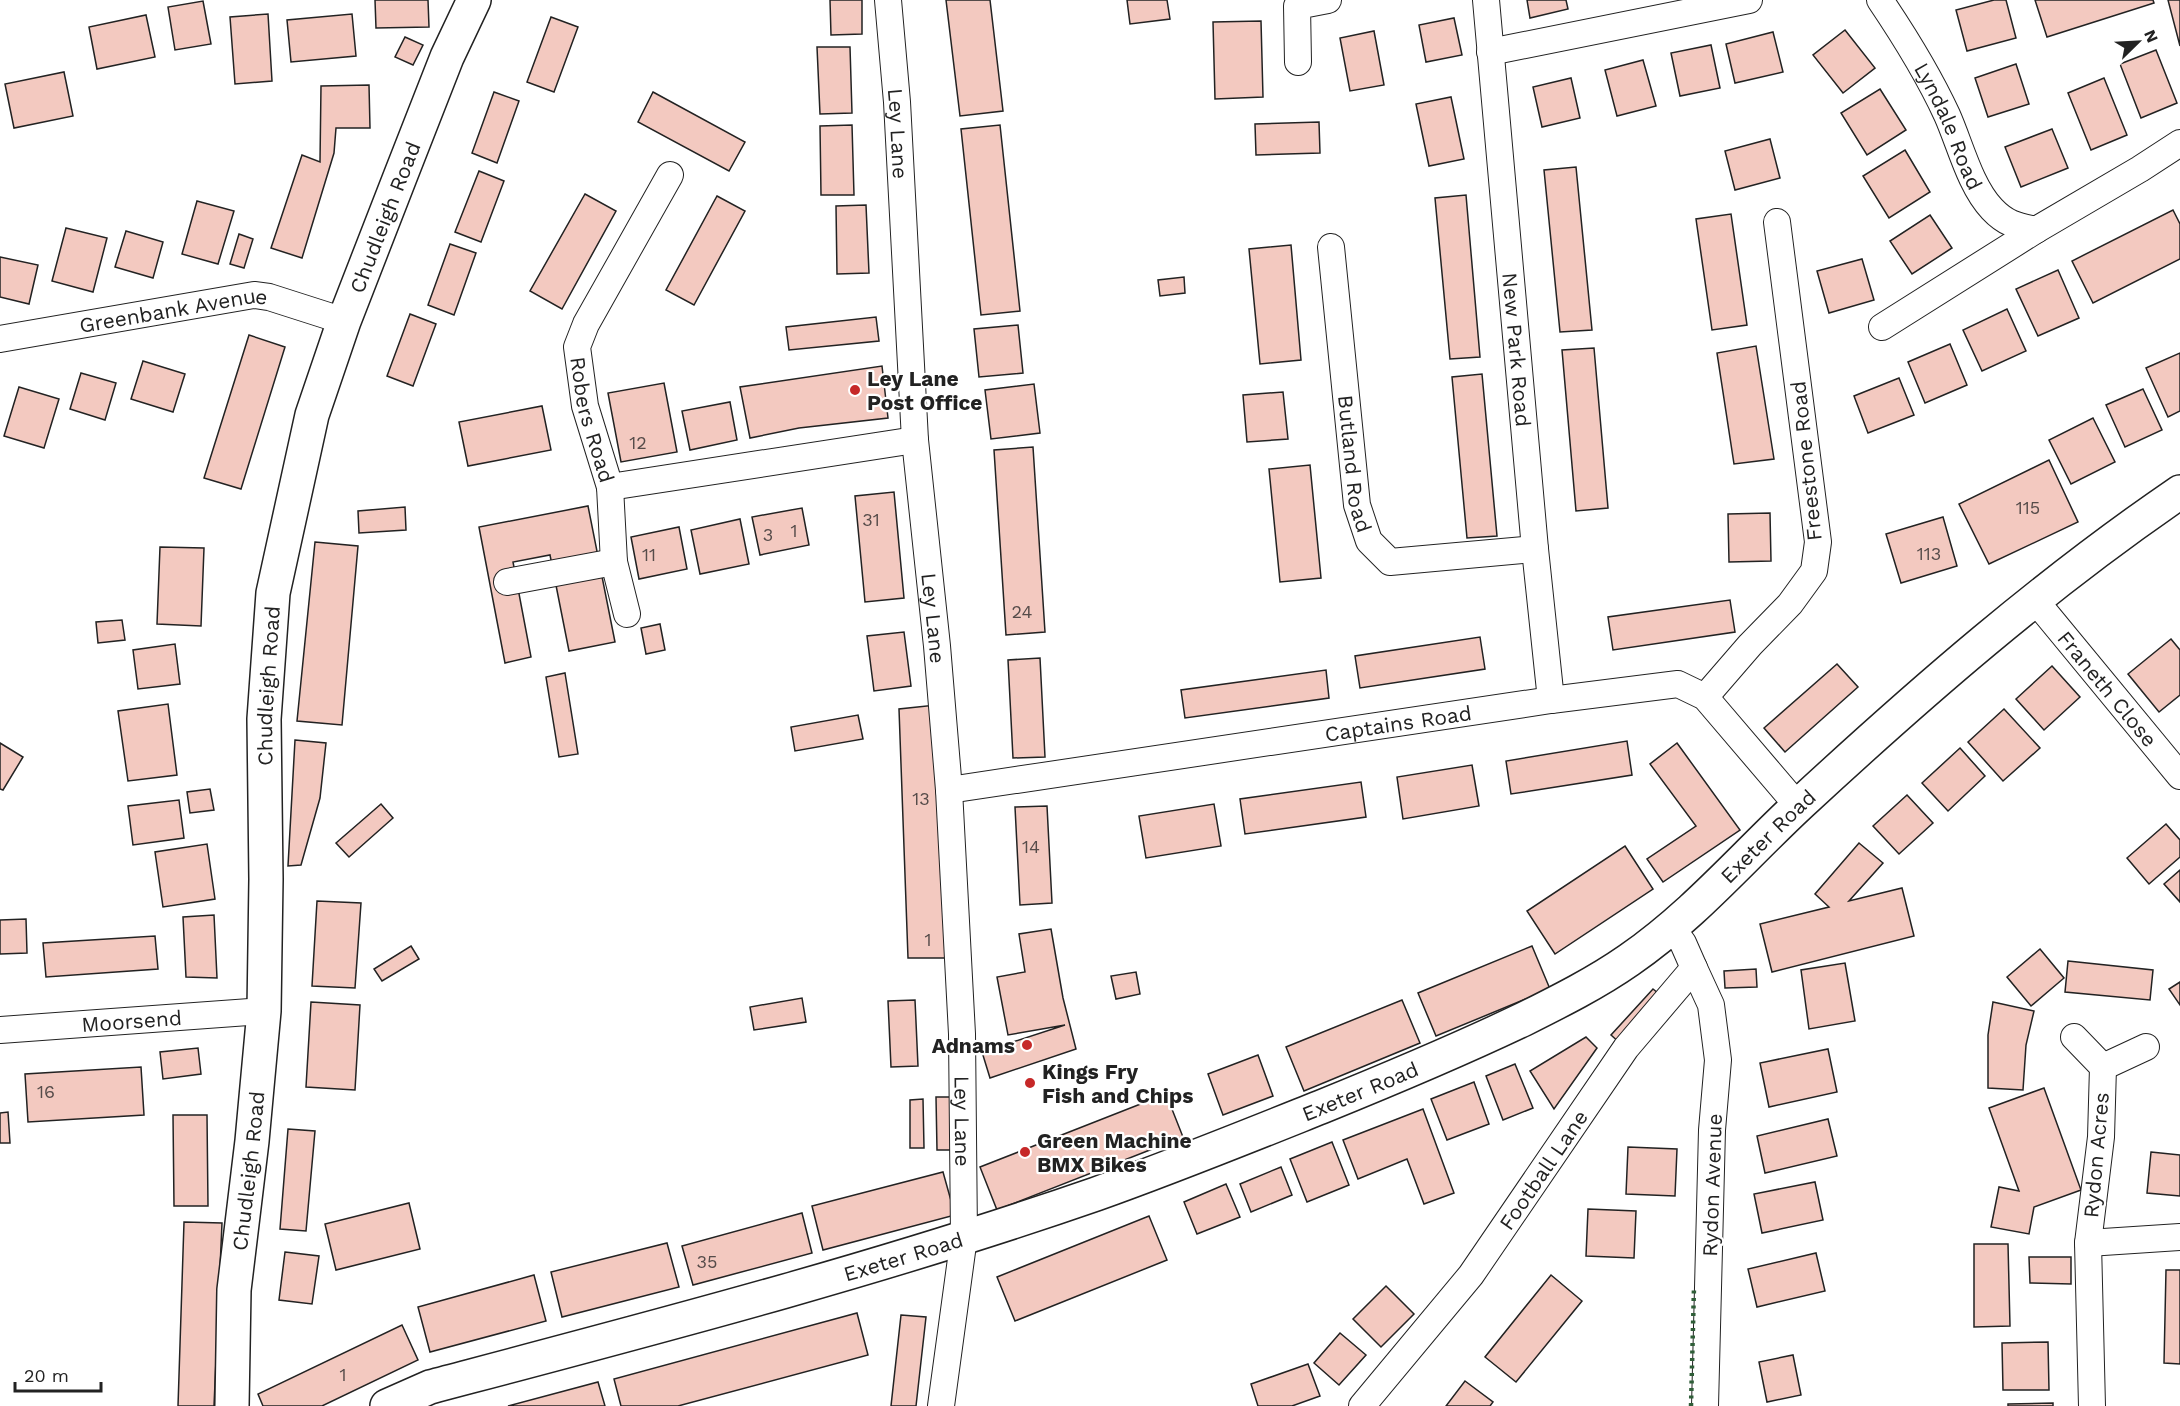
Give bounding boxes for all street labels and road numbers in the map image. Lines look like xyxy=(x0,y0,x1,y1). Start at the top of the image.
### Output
street label: Lyndale Road xyxy=(1910,58,1988,194)
street label: Ley Lane xyxy=(883,87,914,180)
street label: Chudleigh Road xyxy=(344,138,425,296)
street label: New Park Road xyxy=(1498,272,1537,428)
street label: Greenbank Avenue xyxy=(77,282,269,338)
street label: Robers Road xyxy=(566,355,620,485)
street label: Freestone Road xyxy=(1785,380,1827,542)
street label: Butland Road xyxy=(1333,394,1378,535)
street label: Ley Lane xyxy=(917,572,951,664)
street label: Chudleigh Road xyxy=(251,605,285,766)
street label: Franeth Close xyxy=(2053,626,2163,751)
street label: Captains Road xyxy=(1323,700,1473,746)
street label: Exeter Road xyxy=(1715,784,1820,888)
street label: Moorsend xyxy=(81,1004,183,1037)
street label: Exeter Road xyxy=(1298,1056,1422,1126)
street label: Ley Lane xyxy=(950,1076,976,1167)
street label: Chudleigh Road xyxy=(226,1090,269,1252)
street label: Rydon Acres xyxy=(2078,1091,2114,1219)
street label: Football Lane xyxy=(1493,1105,1593,1234)
street label: Rydon Avenue xyxy=(1697,1113,1727,1257)
street label: Exeter Road xyxy=(841,1226,966,1286)

